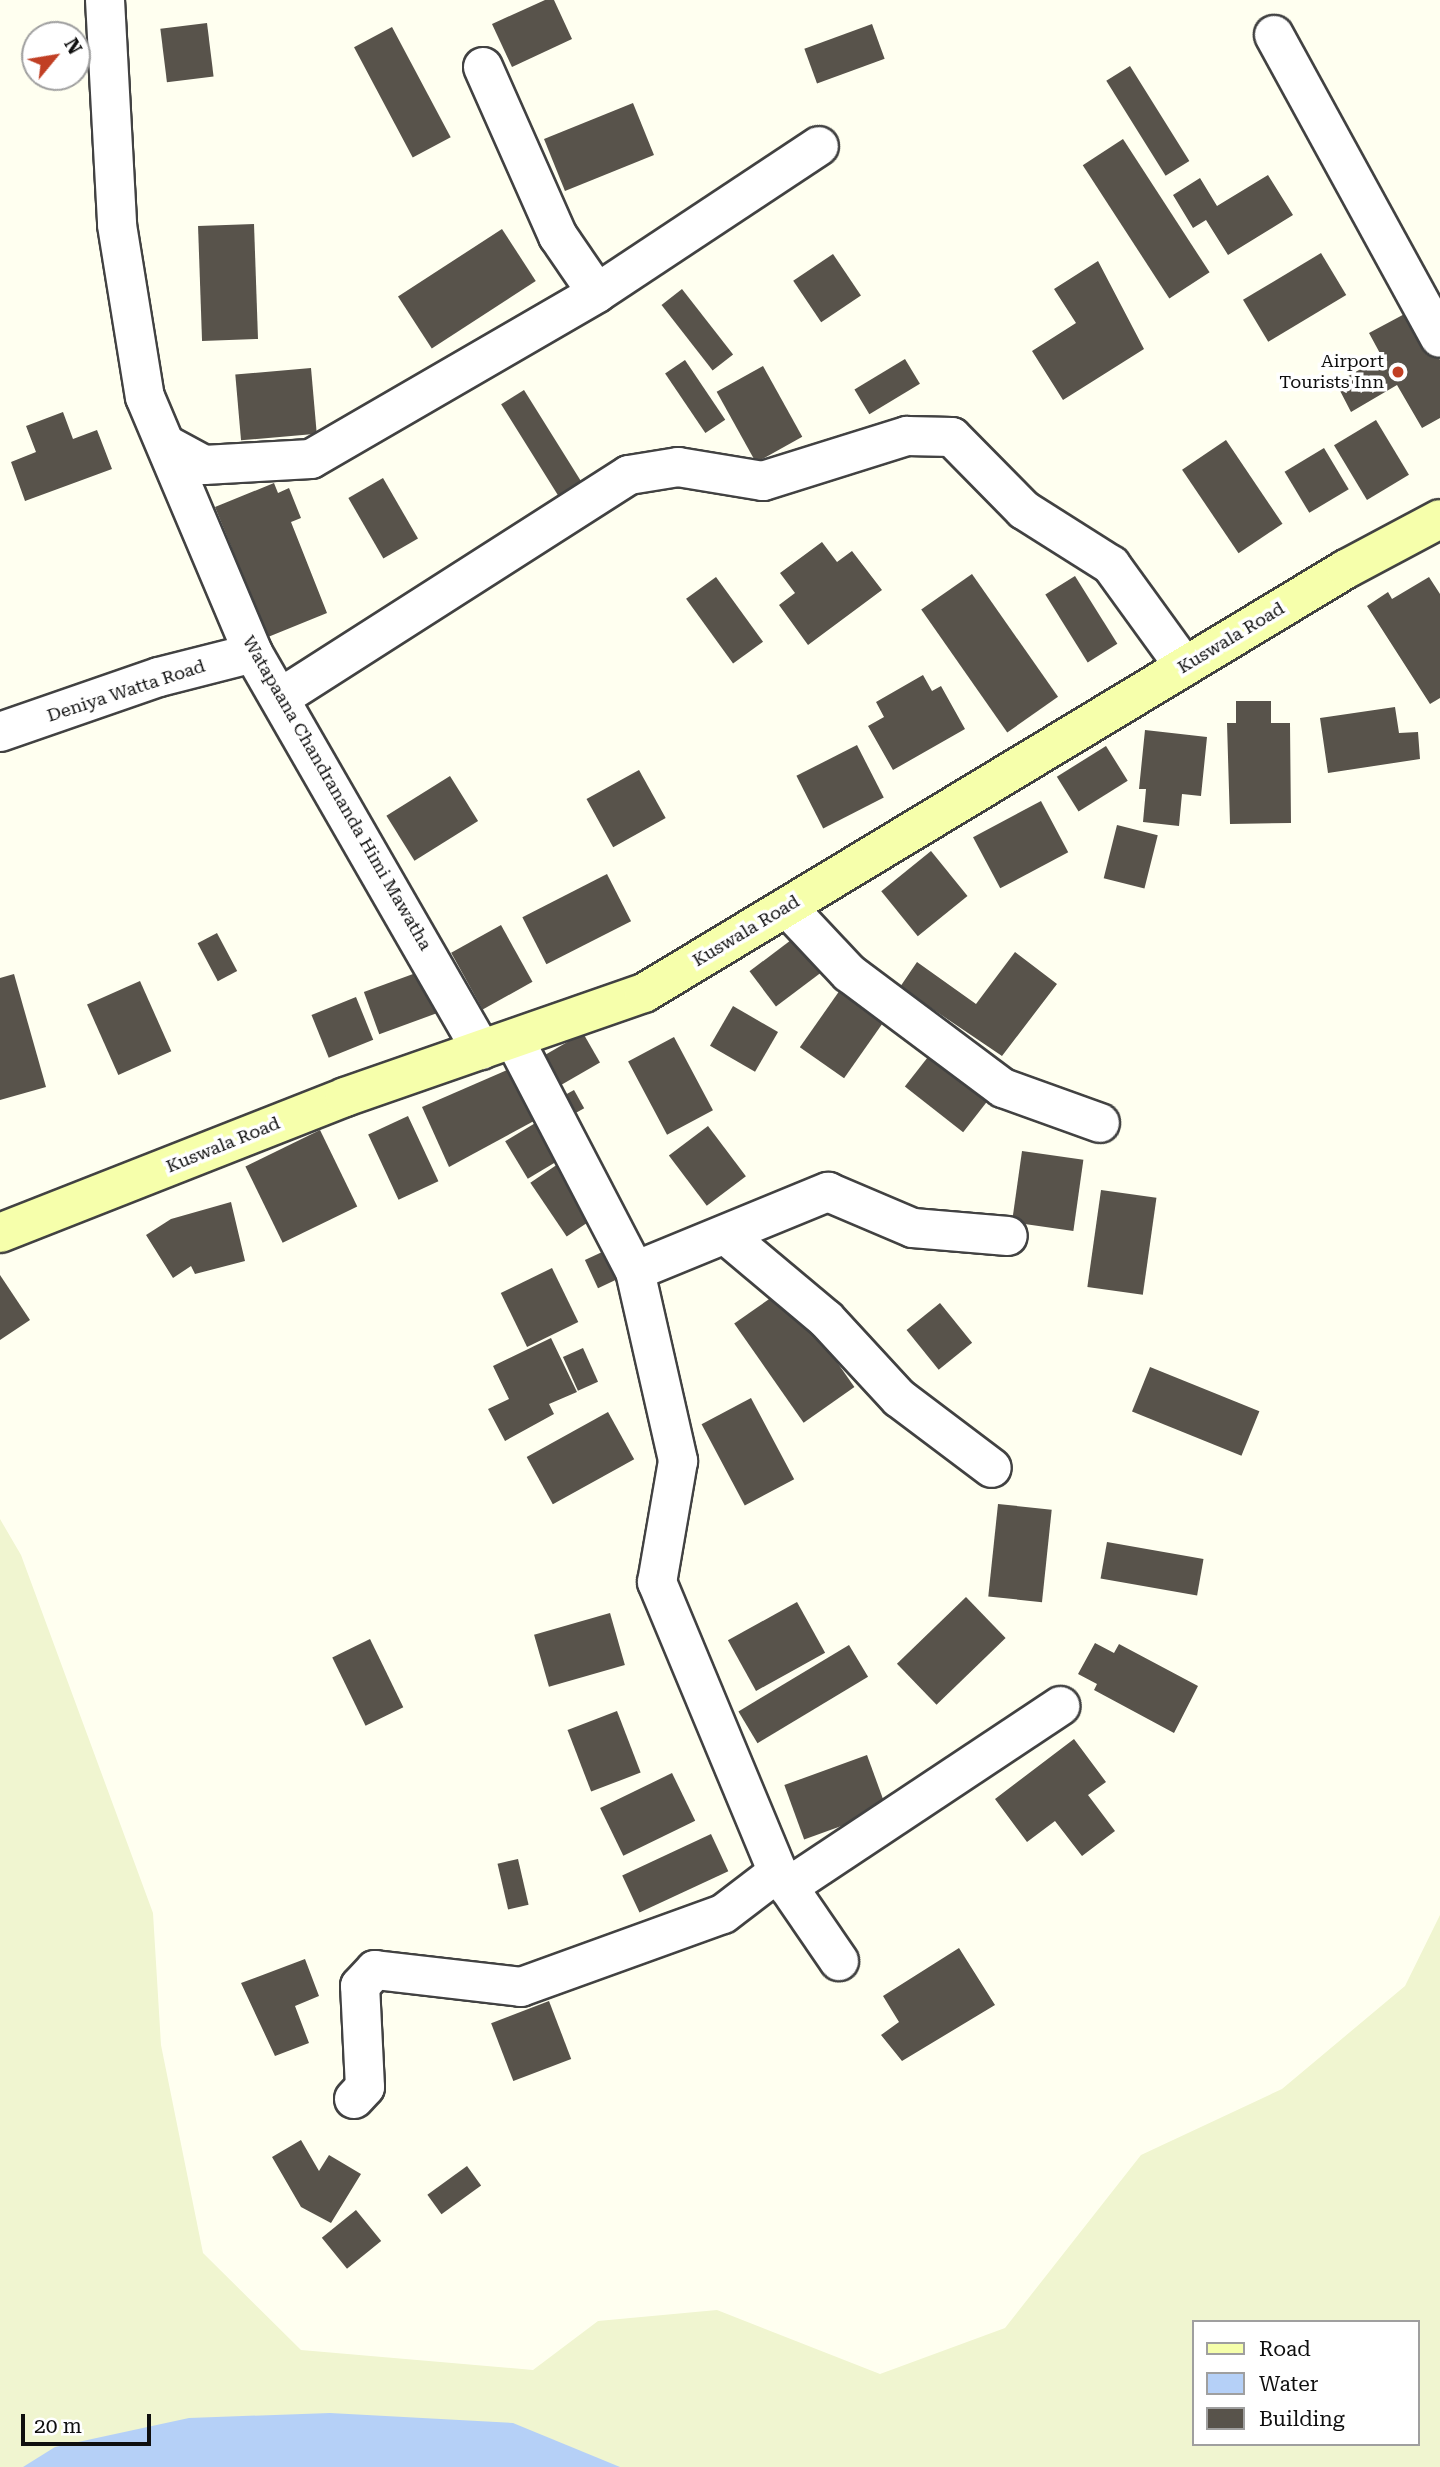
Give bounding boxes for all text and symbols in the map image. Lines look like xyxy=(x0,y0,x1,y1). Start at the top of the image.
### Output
north arrow xyxy=(21,21,91,91)
text: N xyxy=(59,34,87,58)
place label: Airport Tourists Inn xyxy=(1279,351,1384,394)
marker: Airport Tourists Inn xyxy=(1390,364,1406,380)
street label: Kuswala Road xyxy=(1174,598,1288,678)
street label: Watapaana Chandrananda Himi Mawatha xyxy=(238,632,436,954)
street label: Deniya Watta Road xyxy=(44,655,208,727)
street label: Kuswala Road xyxy=(689,891,803,971)
street label: Kuswala Road xyxy=(163,1112,283,1178)
legend xyxy=(1192,2320,1419,2446)
text: Road xyxy=(1259,2337,1311,2361)
text: Water xyxy=(1259,2372,1318,2396)
scale bar xyxy=(24,2400,154,2444)
text: Building xyxy=(1259,2407,1345,2431)
text: 20 m xyxy=(34,2414,82,2438)

